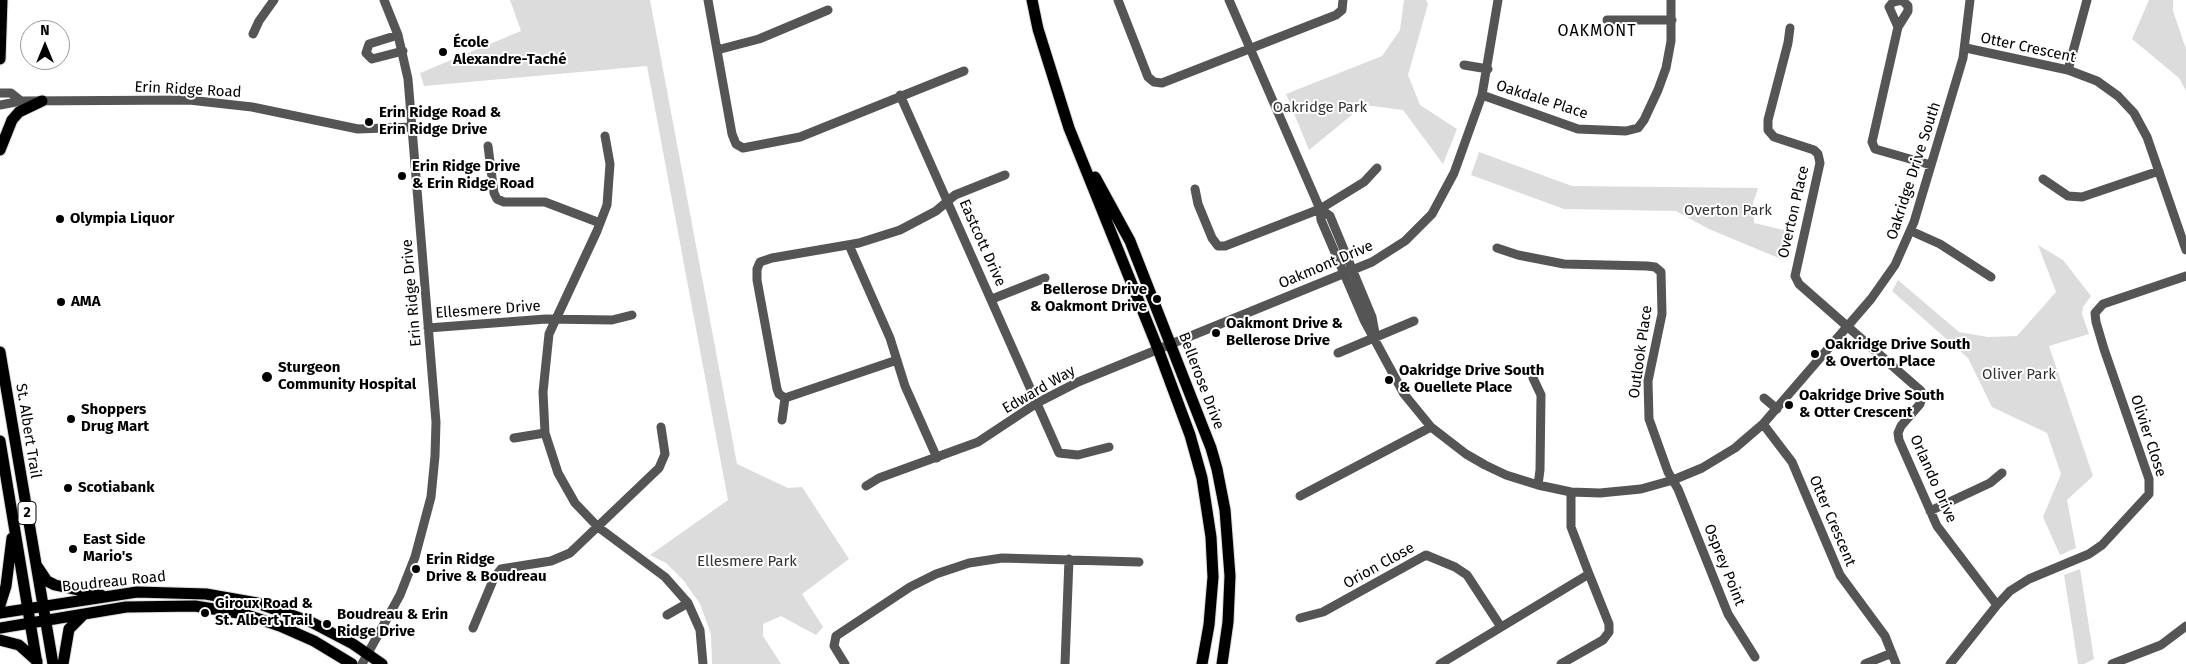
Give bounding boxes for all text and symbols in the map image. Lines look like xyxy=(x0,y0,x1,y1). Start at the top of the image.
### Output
north arrow xyxy=(20,20,70,70)
text: N xyxy=(40,22,50,39)
district label: OAKMONT xyxy=(1557,22,1637,42)
street label: Otter Crescent xyxy=(1979,29,2077,67)
place label: École Alexandre-Taché xyxy=(453,34,567,69)
marker: École Alexandre-Taché xyxy=(437,46,449,58)
street label: Oakdale Place xyxy=(1494,77,1590,123)
street label: Erin Ridge Road xyxy=(134,78,242,102)
park label: Oakridge Park xyxy=(1273,99,1367,117)
street label: Oakridge Drive South xyxy=(1883,100,1945,242)
place label: Erin Ridge Road & Erin Ridge Drive xyxy=(379,104,501,139)
marker: Erin Ridge Road & Erin Ridge Drive xyxy=(363,116,375,128)
place label: Erin Ridge Drive & Erin Ridge Road xyxy=(412,158,534,193)
street label: Overton Place xyxy=(1775,164,1813,260)
marker: Erin Ridge Drive & Erin Ridge Road xyxy=(396,170,408,182)
street label: Eastcott Drive xyxy=(955,197,1009,289)
park label: Overton Park xyxy=(1684,202,1772,220)
place label: Olympia Liquor xyxy=(70,210,174,228)
marker: Olympia Liquor xyxy=(54,213,66,225)
street label: Oakmont Drive xyxy=(1276,237,1376,293)
street label: Erin Ridge Drive xyxy=(398,239,426,347)
place label: Bellerose Drive & Oakmont Drive xyxy=(1030,281,1147,316)
place label: AMA xyxy=(71,293,100,311)
marker: Bellerose Drive & Oakmont Drive xyxy=(1151,293,1163,305)
marker: AMA xyxy=(55,296,67,308)
street label: Ellesmere Drive xyxy=(435,297,541,323)
street label: Outlook Place xyxy=(1626,304,1656,400)
place label: Oakmont Drive & Bellerose Drive xyxy=(1226,315,1343,350)
marker: Oakmont Drive & Bellerose Drive xyxy=(1210,327,1222,339)
street label: Bellerose Drive xyxy=(1174,330,1228,432)
place label: Oakridge Drive South & Overton Place xyxy=(1825,336,1971,371)
marker: Oakridge Drive South & Overton Place xyxy=(1809,348,1821,360)
place label: Sturgeon Community Hospital xyxy=(278,359,416,394)
street label: Edward Way xyxy=(999,362,1079,418)
place label: Oakridge Drive South & Ouellete Place xyxy=(1399,362,1545,397)
park label: Oliver Park xyxy=(1982,366,2056,384)
marker: Sturgeon Community Hospital xyxy=(260,370,274,384)
marker: Oakridge Drive South & Ouellete Place xyxy=(1383,374,1395,386)
street label: St. Albert Trail xyxy=(12,382,44,480)
place label: Oakridge Drive South & Otter Crescent xyxy=(1799,387,1945,422)
street label: Olivier Close xyxy=(2126,393,2170,479)
marker: Oakridge Drive South & Otter Crescent xyxy=(1783,399,1795,411)
place label: Shoppers Drug Mart xyxy=(81,401,149,436)
marker: Shoppers Drug Mart xyxy=(65,413,77,425)
street label: Orlando Drive xyxy=(1906,432,1960,526)
street label: Otter Crescent xyxy=(1805,473,1859,569)
place label: Scotiabank xyxy=(78,479,154,497)
marker: Scotiabank xyxy=(62,482,74,494)
road number: 2 xyxy=(18,502,36,524)
street label: Osprey Point xyxy=(1699,521,1749,609)
place label: East Side Mario's xyxy=(83,531,145,566)
street label: Orion Close xyxy=(1340,539,1418,593)
marker: East Side Mario's xyxy=(67,543,79,555)
place label: Erin Ridge Drive & Boudreau xyxy=(426,551,546,586)
park label: Ellesmere Park xyxy=(697,553,797,571)
marker: Erin Ridge Drive & Boudreau xyxy=(410,563,422,575)
street label: Boudreau Road xyxy=(61,568,167,596)
place label: Giroux Road & St. Albert Trail xyxy=(215,595,313,630)
place label: Boudreau & Erin Ridge Drive xyxy=(337,606,448,641)
marker: Giroux Road & St. Albert Trail xyxy=(199,607,211,619)
marker: Boudreau & Erin Ridge Drive xyxy=(321,618,333,630)

